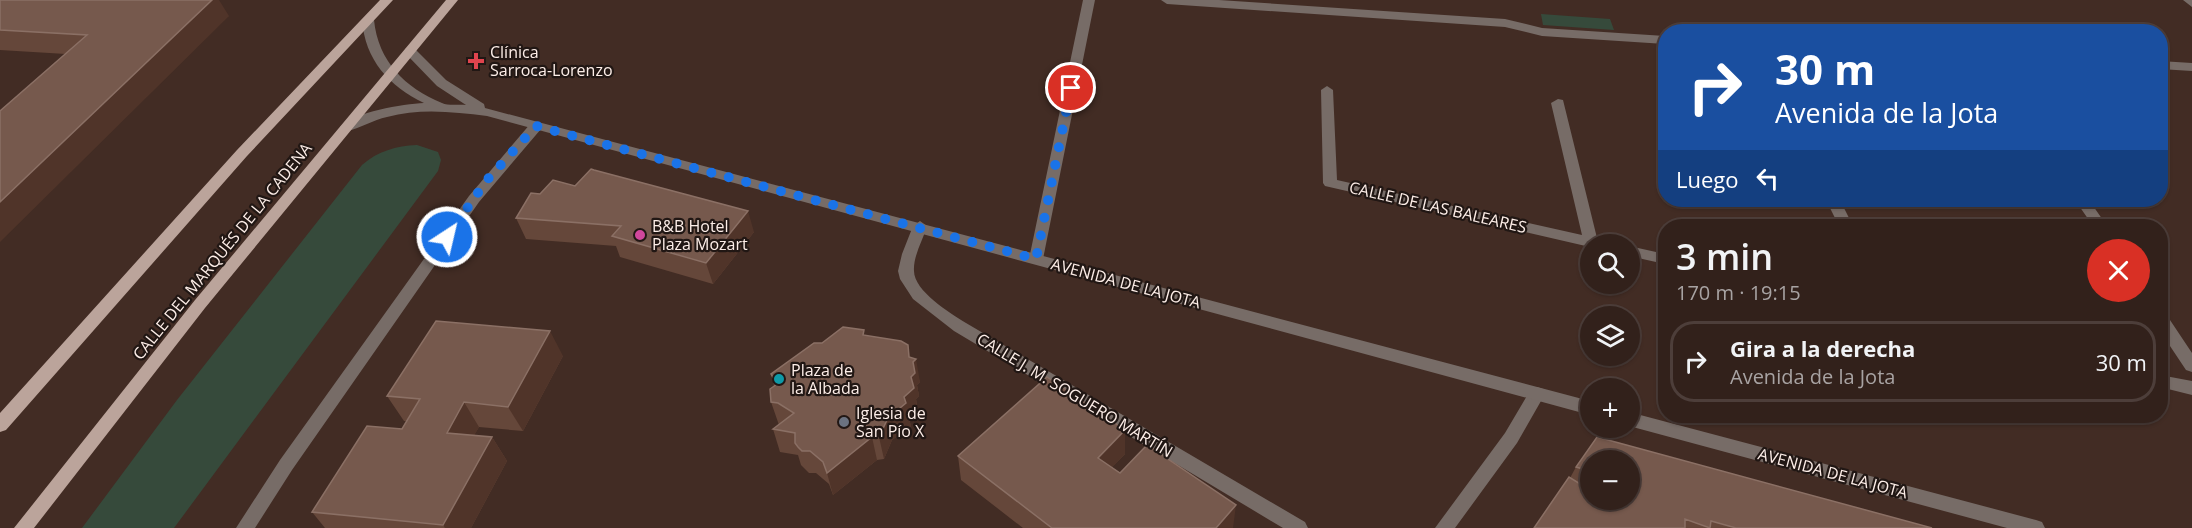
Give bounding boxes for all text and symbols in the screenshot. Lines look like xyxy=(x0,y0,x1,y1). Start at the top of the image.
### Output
text: 30 m xyxy=(1775,40,1875,97)
place label: Clínica Sarroca-Lorenzo xyxy=(490,41,613,81)
icon: right xyxy=(1676,48,1754,126)
marker: Clínica Sarroca-Lorenzo xyxy=(467,52,485,70)
pin xyxy=(1045,62,1096,113)
icon: arrive xyxy=(1054,71,1087,104)
text: Avenida de la Jota xyxy=(1775,94,1998,131)
street label: CALLE DEL MARQUÉS DE LA CADENA xyxy=(127,137,317,364)
icon: left xyxy=(1751,162,1784,195)
text: Luego xyxy=(1676,164,1739,194)
street label: CALLE DE LAS BALEARES xyxy=(1347,176,1529,238)
position arrow xyxy=(415,205,479,269)
place label: B&B Hotel Plaza Mozart xyxy=(652,215,748,255)
marker: B&B Hotel Plaza Mozart xyxy=(633,228,647,242)
text: 3 min xyxy=(1676,232,1773,281)
map controls xyxy=(1580,234,1640,510)
button: search xyxy=(1580,234,1640,294)
button: close xyxy=(2087,239,2150,302)
street label: AVENIDA DE LA JOTA xyxy=(1049,252,1204,314)
text: 170 m · 19:15 xyxy=(1676,279,1801,306)
button: layers xyxy=(1580,306,1640,366)
street label: CALLE J. M. SOGUERO MARTÍN xyxy=(973,328,1177,462)
text: Gira a la derecha xyxy=(1730,333,1915,363)
icon: right xyxy=(1679,345,1712,378)
text: 30 m xyxy=(2096,347,2147,377)
place label: Plaza de la Albada xyxy=(791,359,860,399)
text: Avenida de la Jota xyxy=(1730,363,1895,390)
marker: Plaza de la Albada xyxy=(772,372,786,386)
button: + xyxy=(1580,378,1640,438)
place label: Iglesia de San Pío X xyxy=(856,402,926,442)
marker: Iglesia de San Pío X xyxy=(837,415,851,429)
street label: AVENIDA DE LA JOTA xyxy=(1756,442,1911,504)
button: − xyxy=(1580,450,1640,510)

